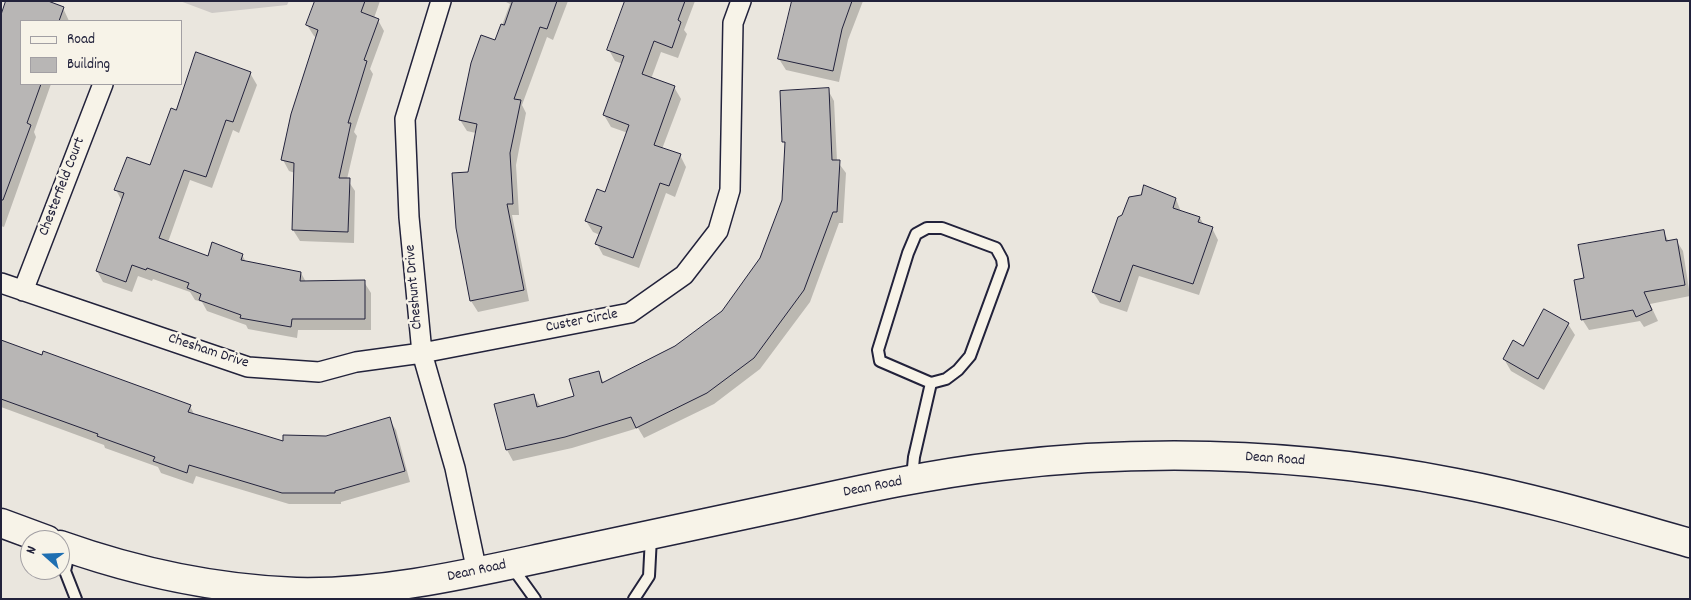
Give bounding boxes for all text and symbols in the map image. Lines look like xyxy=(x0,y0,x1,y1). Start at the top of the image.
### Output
legend xyxy=(20,20,182,85)
text: Road xyxy=(67,29,95,51)
text: Building xyxy=(67,54,110,76)
street label: Chesterfield Court xyxy=(36,135,90,239)
street label: Cheshunt Drive xyxy=(402,244,428,330)
street label: Custer Circle xyxy=(544,306,620,338)
street label: Chesham Drive xyxy=(165,331,251,373)
street label: Dean Road xyxy=(1245,449,1305,471)
street label: Dean Road xyxy=(842,473,904,503)
north arrow xyxy=(20,530,70,580)
text: N xyxy=(21,544,42,557)
street label: Dean Road xyxy=(446,557,508,587)

